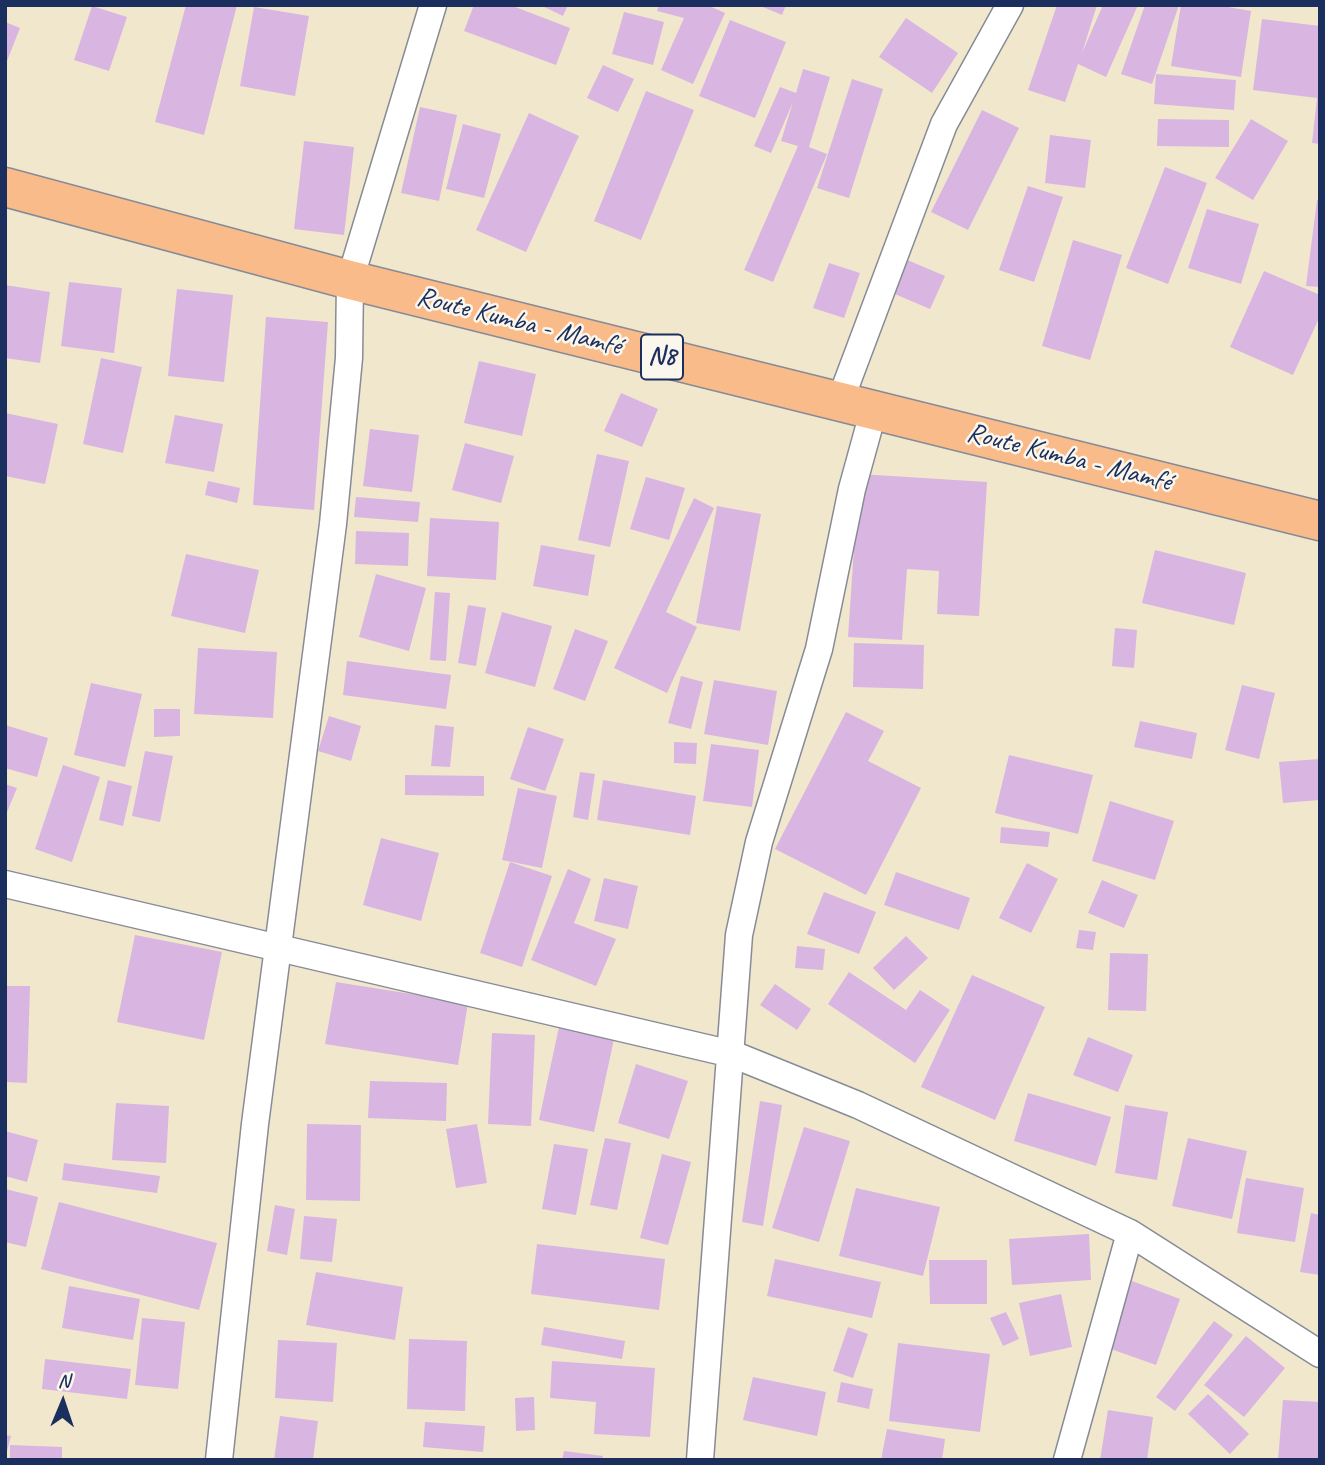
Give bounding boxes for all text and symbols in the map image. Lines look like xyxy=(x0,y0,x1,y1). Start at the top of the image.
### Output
street label: Route Kumba - Mamfé xyxy=(413,280,625,364)
road number: N8 xyxy=(641,334,683,380)
street label: Route Kumba - Mamfé xyxy=(963,416,1175,500)
north arrow xyxy=(28,1367,98,1437)
text: N xyxy=(57,1369,70,1393)

